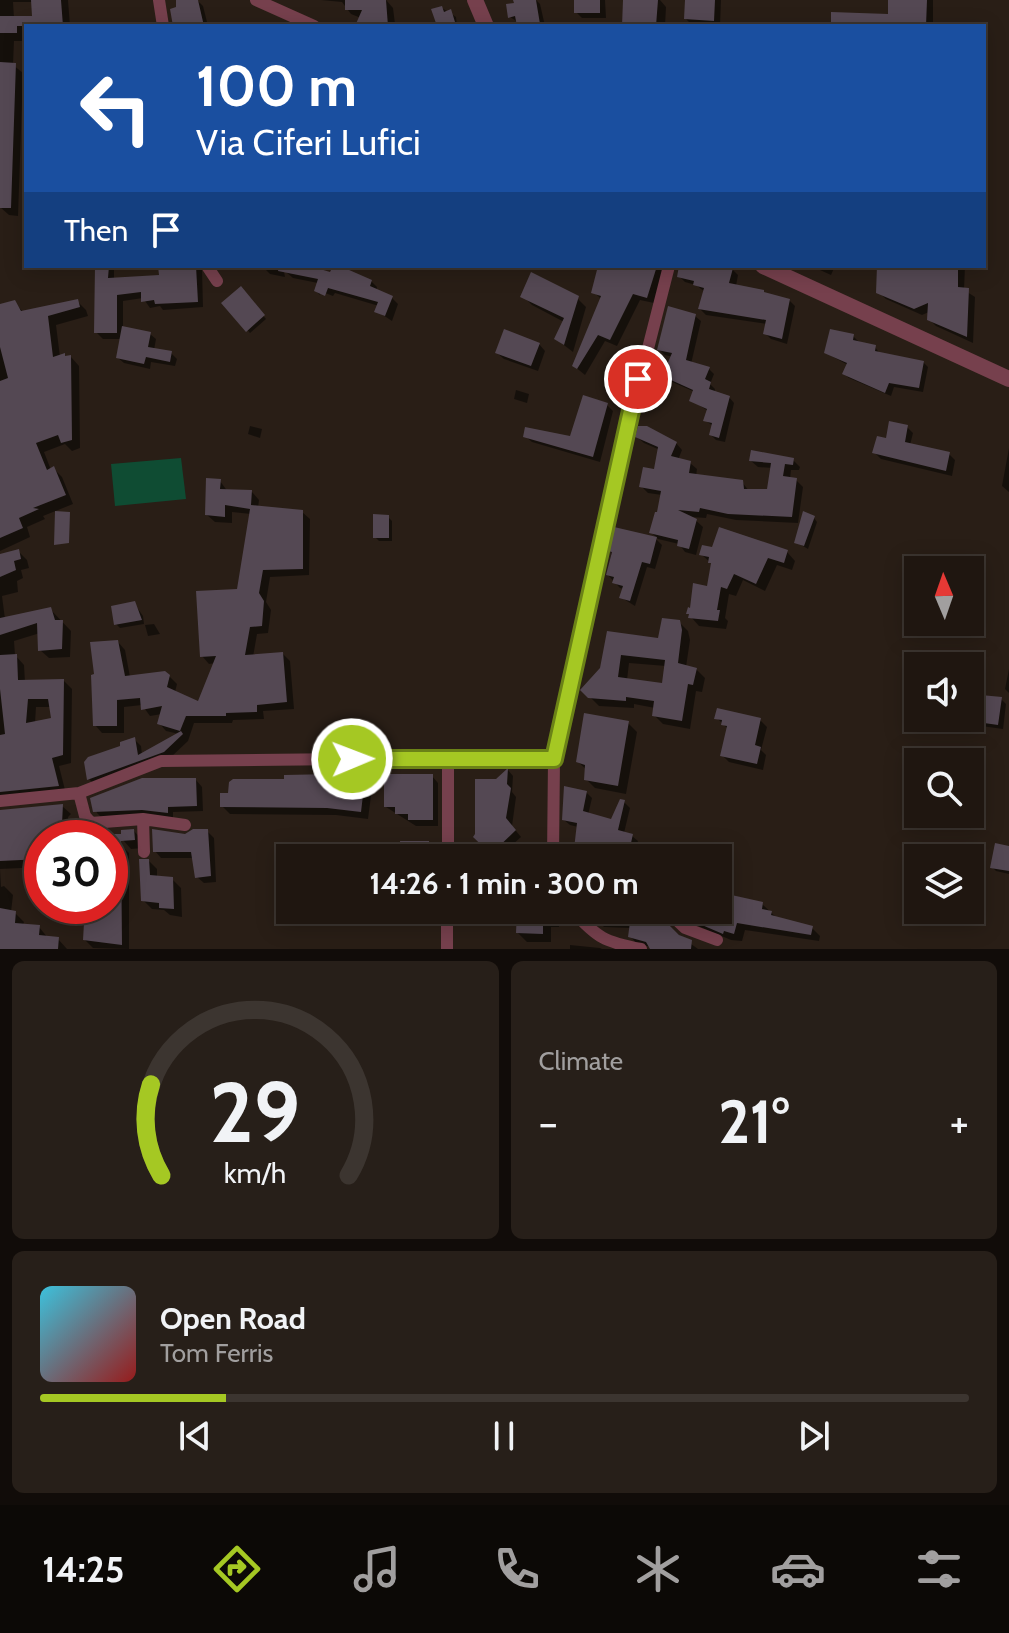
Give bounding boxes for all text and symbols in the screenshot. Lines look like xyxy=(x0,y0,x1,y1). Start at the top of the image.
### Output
text: 100 m xyxy=(196,52,357,120)
icon: left xyxy=(64,56,168,160)
text: Via Ciferi Lufici xyxy=(196,120,421,164)
icon: arrive xyxy=(144,208,188,252)
text: Then xyxy=(64,212,128,249)
pin xyxy=(604,345,672,413)
icon: arrive xyxy=(616,357,660,401)
north arrow xyxy=(904,556,984,636)
map controls xyxy=(904,556,984,924)
button: sound xyxy=(904,652,984,732)
position arrow xyxy=(310,717,394,801)
button: search xyxy=(904,748,984,828)
speed limit sign: 30 xyxy=(24,820,128,924)
button: layers xyxy=(904,844,984,924)
text: 14:26 · 1 min · 300 m xyxy=(369,865,639,902)
text: Climate xyxy=(539,1045,623,1077)
text: 29 xyxy=(210,1062,301,1163)
text: 21° xyxy=(718,1085,789,1158)
text: − xyxy=(539,1096,558,1149)
text: + xyxy=(950,1096,969,1149)
text: km/h xyxy=(224,1155,287,1190)
text: Open Road xyxy=(160,1300,306,1337)
text: Tom Ferris xyxy=(160,1337,273,1369)
icon: previous xyxy=(173,1414,217,1458)
icon: pause xyxy=(482,1414,526,1458)
icon: next xyxy=(792,1414,836,1458)
icon: directions xyxy=(209,1541,265,1597)
icon: music xyxy=(349,1541,405,1597)
icon: phone xyxy=(489,1541,545,1597)
icon: climate xyxy=(630,1541,686,1597)
icon: car xyxy=(770,1541,826,1597)
icon: filters xyxy=(911,1541,967,1597)
text: 14:25 xyxy=(42,1547,124,1591)

